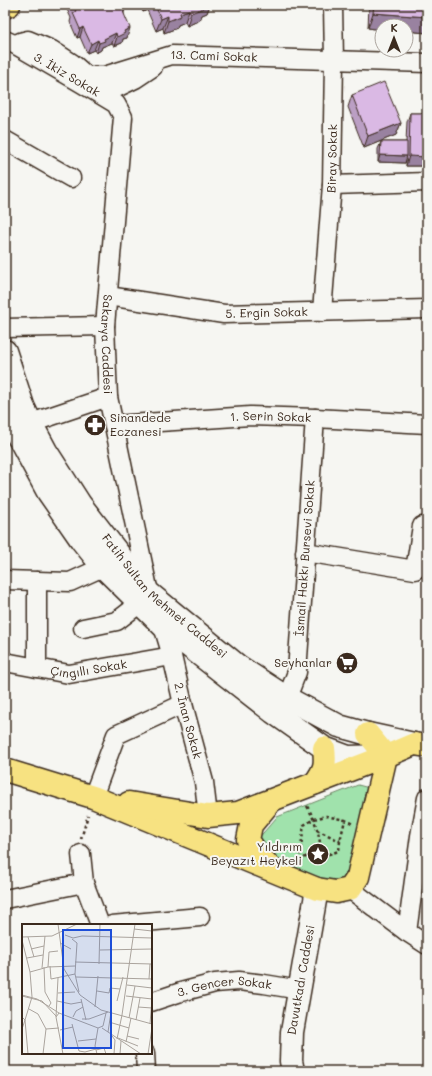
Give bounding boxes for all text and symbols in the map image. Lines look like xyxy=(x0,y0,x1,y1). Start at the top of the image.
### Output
north arrow xyxy=(374,18,414,58)
text: K xyxy=(390,20,398,35)
street label: 13. Cami Sokak xyxy=(170,46,258,65)
street label: 3. İkiz Sokak xyxy=(31,48,104,100)
street label: Biray Sokak xyxy=(322,124,340,193)
street label: Sakarya Caddesi xyxy=(98,294,117,394)
street label: 5. Ergin Sokak xyxy=(225,303,308,321)
street label: 1. Serin Sokak xyxy=(229,407,312,425)
place label: Sinandede Eczanesi xyxy=(110,409,171,439)
pharmacy icon: Sinandede Eczanesi xyxy=(82,412,108,438)
street label: İsmail Hakkı Bursevi Sokak xyxy=(291,479,318,637)
street label: Fatih Sultan Mehmet Caddesi xyxy=(99,530,231,661)
supermarket icon: Seyhanlar xyxy=(334,650,360,676)
place label: Seyhanlar xyxy=(274,654,332,670)
street label: Çıngıllı Sokak xyxy=(49,655,128,681)
street label: 2. İnan Sokak xyxy=(171,681,206,760)
place label: Yıldırım Beyazıt Heykeli xyxy=(211,838,302,868)
place icon: Yıldırım Beyazıt Heykeli xyxy=(305,841,331,867)
inset map xyxy=(22,924,152,1054)
street label: Davutkadı Caddesi xyxy=(283,924,318,1036)
street label: 3. Gencer Sokak xyxy=(175,972,273,1000)

